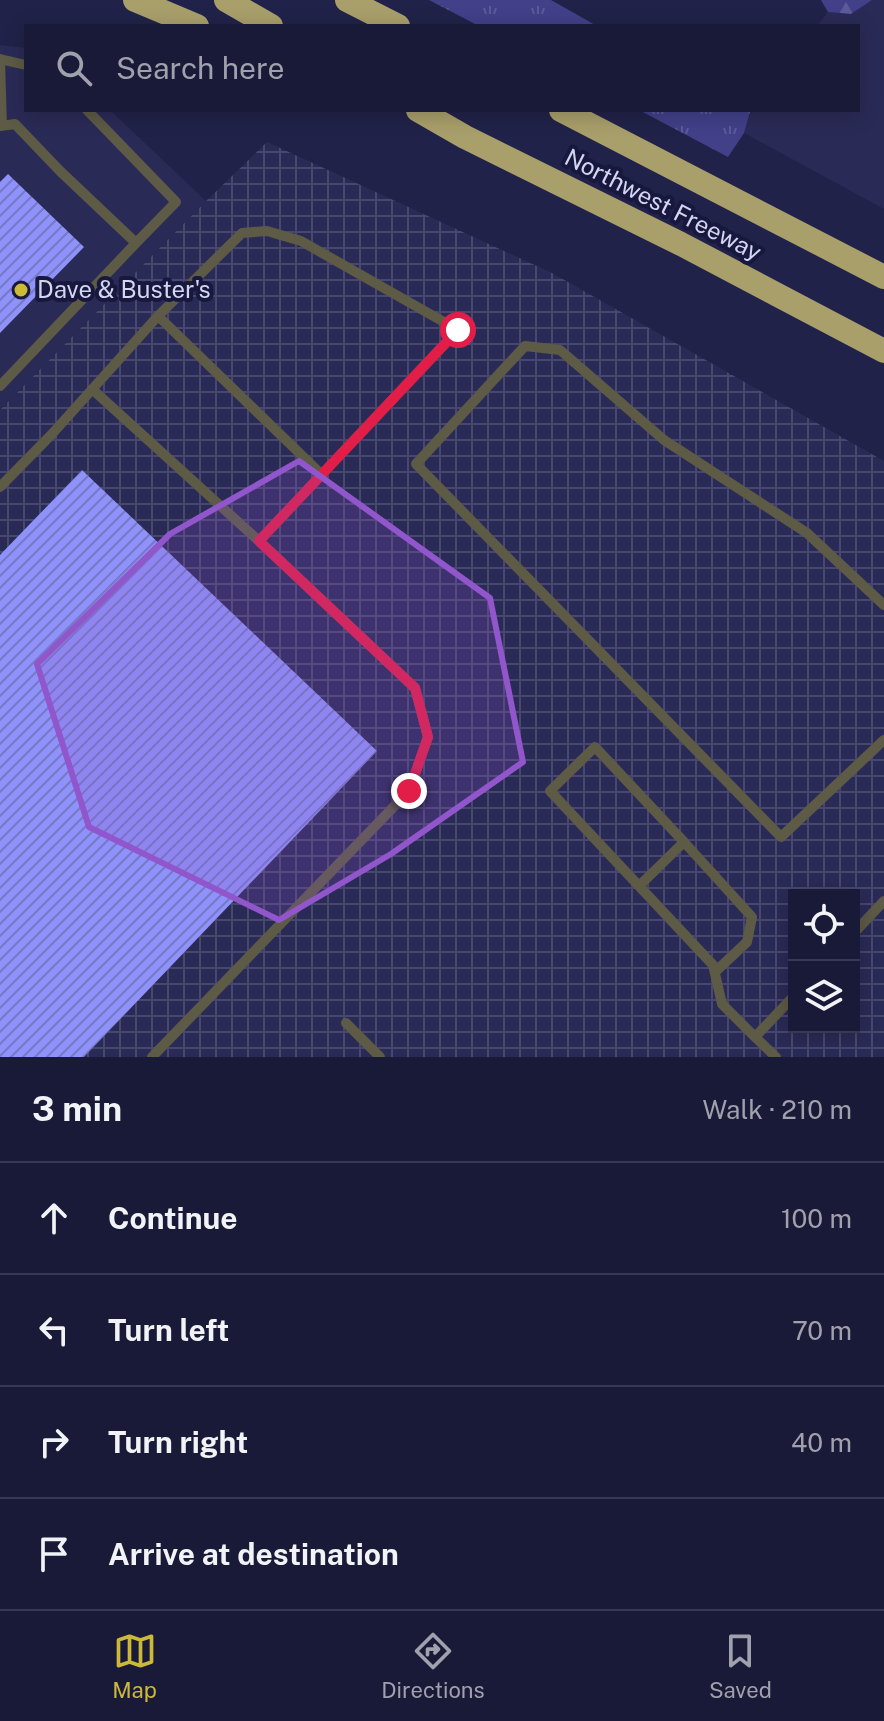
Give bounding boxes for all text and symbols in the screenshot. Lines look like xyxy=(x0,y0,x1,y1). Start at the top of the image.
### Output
search box xyxy=(24,24,860,112)
icon: search xyxy=(52,46,96,90)
text: Search here xyxy=(116,50,284,86)
street label: Northwest Freeway xyxy=(560,142,767,266)
place label: Dave & Buster's xyxy=(37,275,211,303)
marker: Dave & Buster's xyxy=(12,281,30,299)
route start xyxy=(440,312,476,348)
route end xyxy=(391,773,427,809)
map controls xyxy=(788,889,860,1033)
button: locate xyxy=(788,889,860,961)
button: layers xyxy=(788,961,860,1033)
text: 3 min xyxy=(32,1089,122,1129)
text: Walk · 210 m xyxy=(702,1094,852,1125)
icon: ahead xyxy=(32,1196,76,1240)
text: Continue xyxy=(108,1200,238,1236)
text: 100 m xyxy=(781,1203,852,1234)
icon: left xyxy=(32,1308,76,1352)
text: Turn left xyxy=(108,1312,229,1348)
text: 70 m xyxy=(792,1315,852,1346)
icon: right xyxy=(32,1420,76,1464)
text: Turn right xyxy=(108,1424,248,1460)
text: 40 m xyxy=(791,1427,852,1458)
icon: arrive xyxy=(32,1532,76,1576)
text: Arrive at destination xyxy=(108,1536,399,1572)
tab: Map xyxy=(112,1629,157,1703)
tab: Directions xyxy=(381,1629,485,1703)
tab: Saved xyxy=(709,1629,772,1703)

